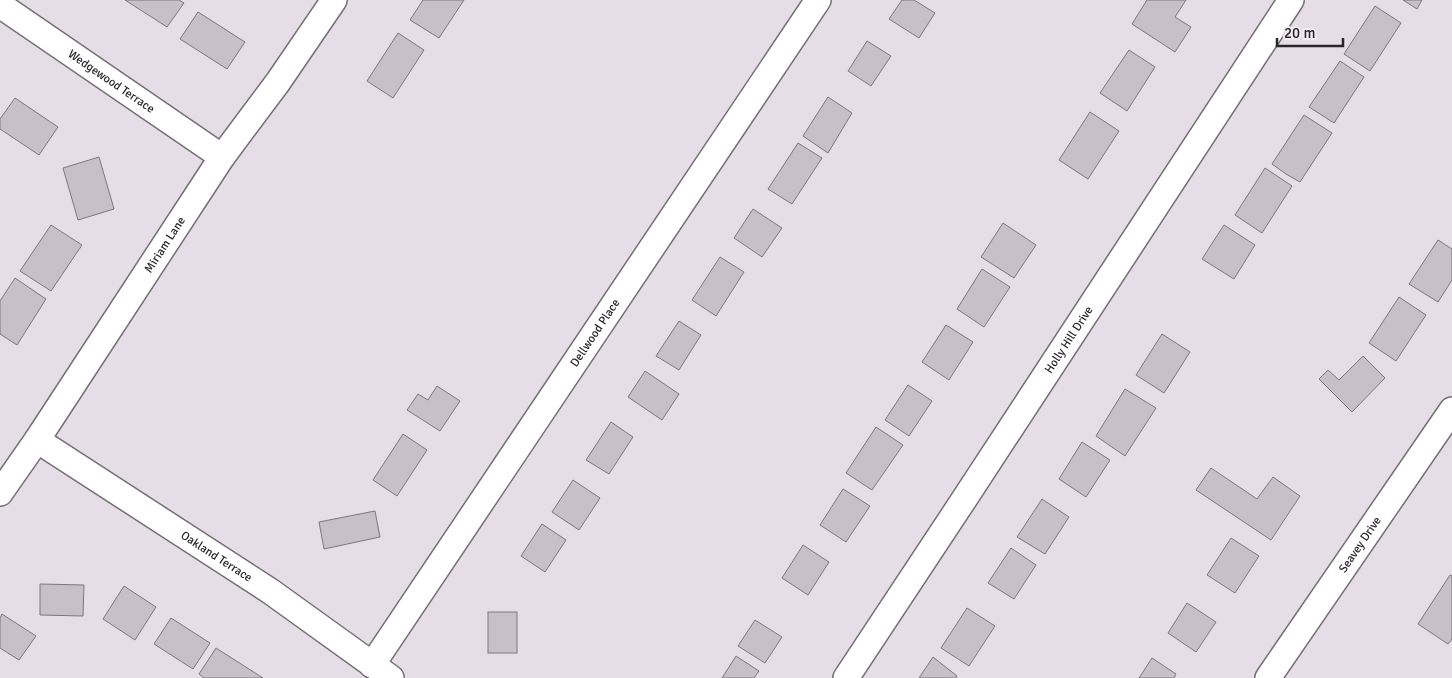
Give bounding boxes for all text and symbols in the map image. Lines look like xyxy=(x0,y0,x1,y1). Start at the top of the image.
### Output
scale bar xyxy=(1277,15,1343,47)
text: 20 m xyxy=(1284,24,1315,42)
street label: Wedgewood Terrace xyxy=(65,46,158,116)
street label: Miriam Lane xyxy=(141,214,188,276)
street label: Dellwood Place xyxy=(567,296,623,370)
street label: Holly Hill Drive xyxy=(1041,303,1096,376)
street label: Seavey Drive xyxy=(1335,513,1384,575)
street label: Oakland Terrace xyxy=(178,528,255,585)

